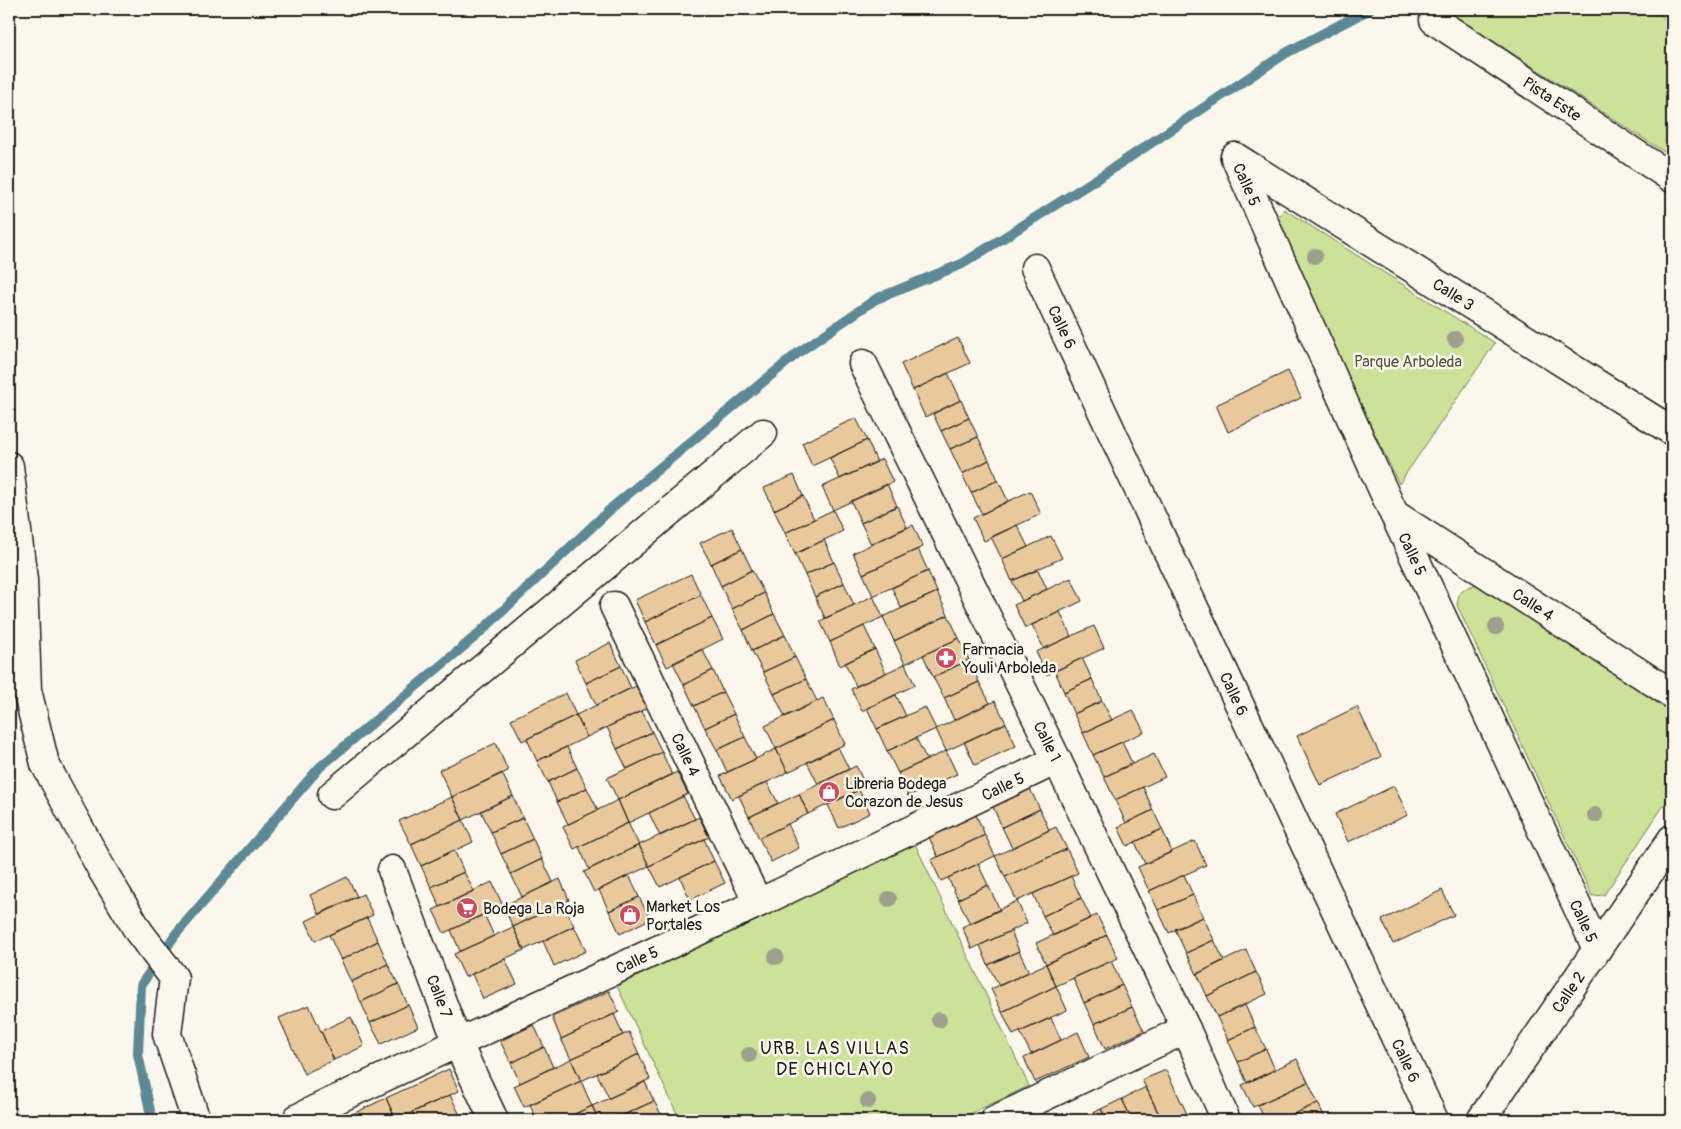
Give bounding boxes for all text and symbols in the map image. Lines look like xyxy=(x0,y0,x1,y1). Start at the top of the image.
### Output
street label: Pista Este xyxy=(1519,73,1585,126)
street label: Calle 5 xyxy=(1228,160,1265,209)
street label: Calle 3 xyxy=(1429,274,1478,315)
street label: Calle 6 xyxy=(1043,302,1080,352)
park label: Parque Arboleda xyxy=(1354,352,1462,372)
street label: Calle 5 xyxy=(1393,530,1430,579)
street label: Calle 4 xyxy=(1508,584,1557,626)
place label: Farmacia Youli Arboleda xyxy=(961,640,1056,678)
pharmacy icon: Farmacia Youli Arboleda xyxy=(934,646,958,670)
street label: Calle 6 xyxy=(1215,669,1252,719)
street label: Calle 1 xyxy=(1029,718,1065,765)
street label: Calle 4 xyxy=(666,730,704,780)
street label: Calle 5 xyxy=(979,768,1028,806)
place label: Libreria Bodega Corazon de Jesus xyxy=(845,774,963,812)
shop icon: Libreria Bodega Corazon de Jesus xyxy=(817,780,841,804)
supermarket icon: Bodega La Roja xyxy=(455,896,479,920)
place label: Market Los Portales xyxy=(646,897,720,935)
street label: Calle 5 xyxy=(1564,897,1602,946)
place label: Bodega La Roja xyxy=(483,899,584,919)
shop icon: Market Los Portales xyxy=(618,903,642,927)
street label: Calle 5 xyxy=(613,942,662,979)
street label: Calle 2 xyxy=(1548,968,1590,1017)
street label: Calle 7 xyxy=(422,972,456,1022)
street label: Calle 6 xyxy=(1386,1036,1424,1086)
district label: URB. LAS VILLAS DE CHICLAYO xyxy=(760,1037,910,1081)

